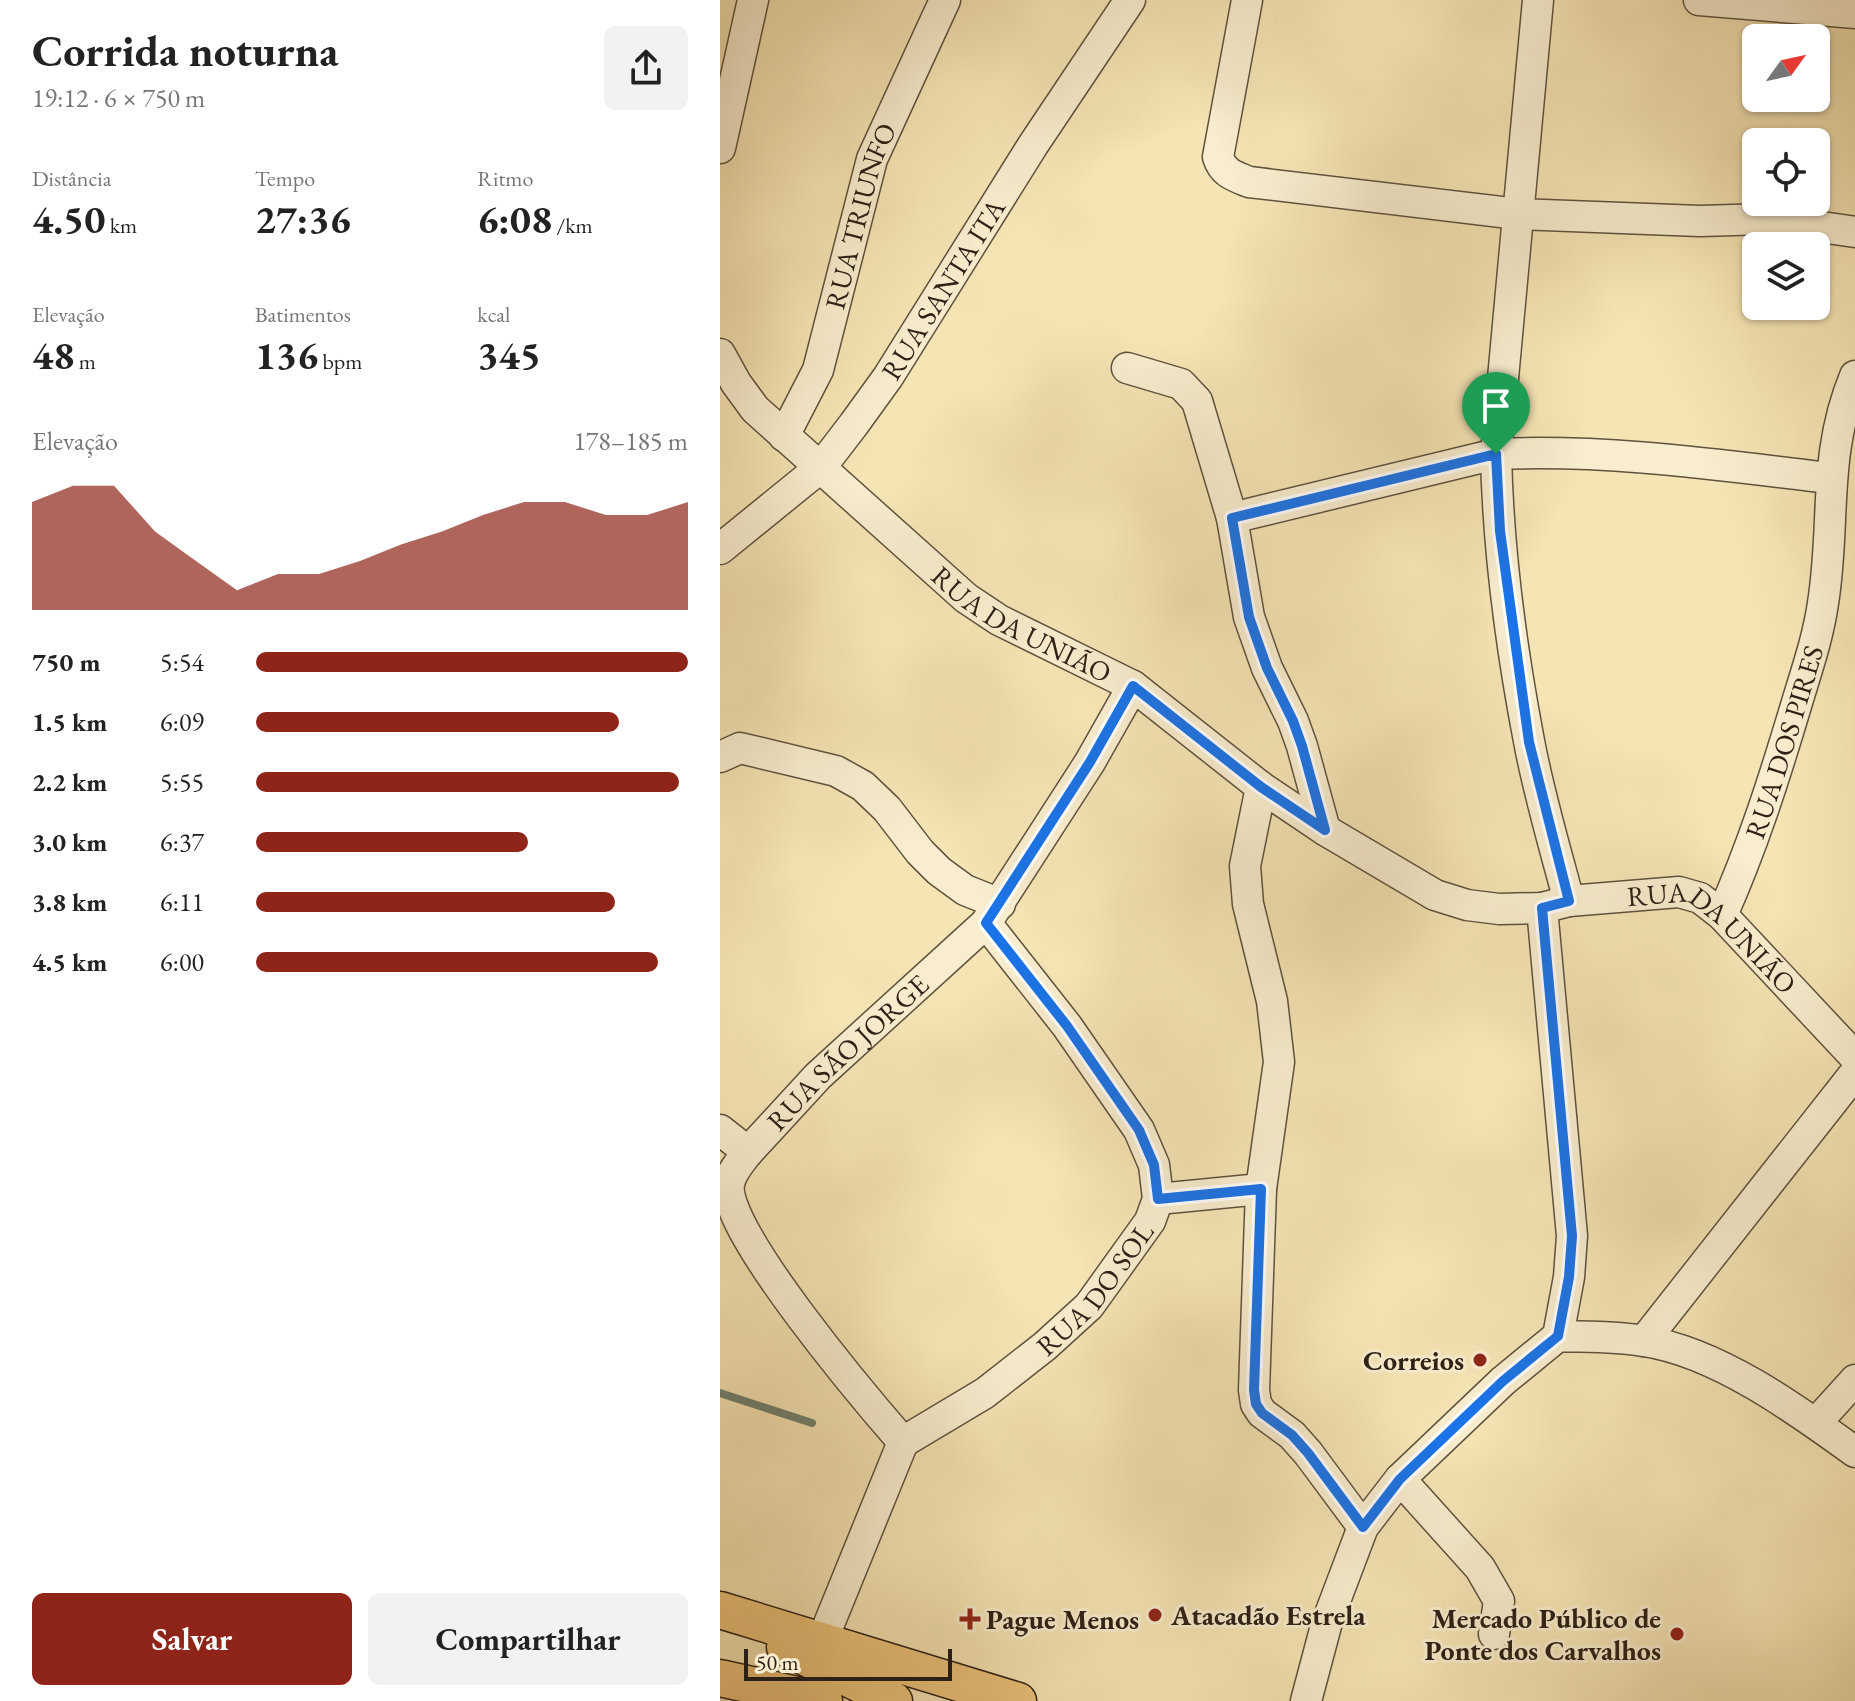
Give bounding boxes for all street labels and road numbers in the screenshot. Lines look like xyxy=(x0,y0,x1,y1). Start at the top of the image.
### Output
street label: RUA TRIUNFO xyxy=(816,117,904,313)
street label: RUA SANTA ITA xyxy=(873,191,1013,386)
street label: RUA DA UNIÃO xyxy=(924,558,1118,691)
street label: RUA DOS PIRES xyxy=(1736,641,1831,843)
street label: RUA DA UNIÃO xyxy=(1625,873,1804,1001)
street label: RUA SÃO JORGE xyxy=(759,966,936,1138)
street label: RUA DO SOL xyxy=(1028,1215,1162,1363)

